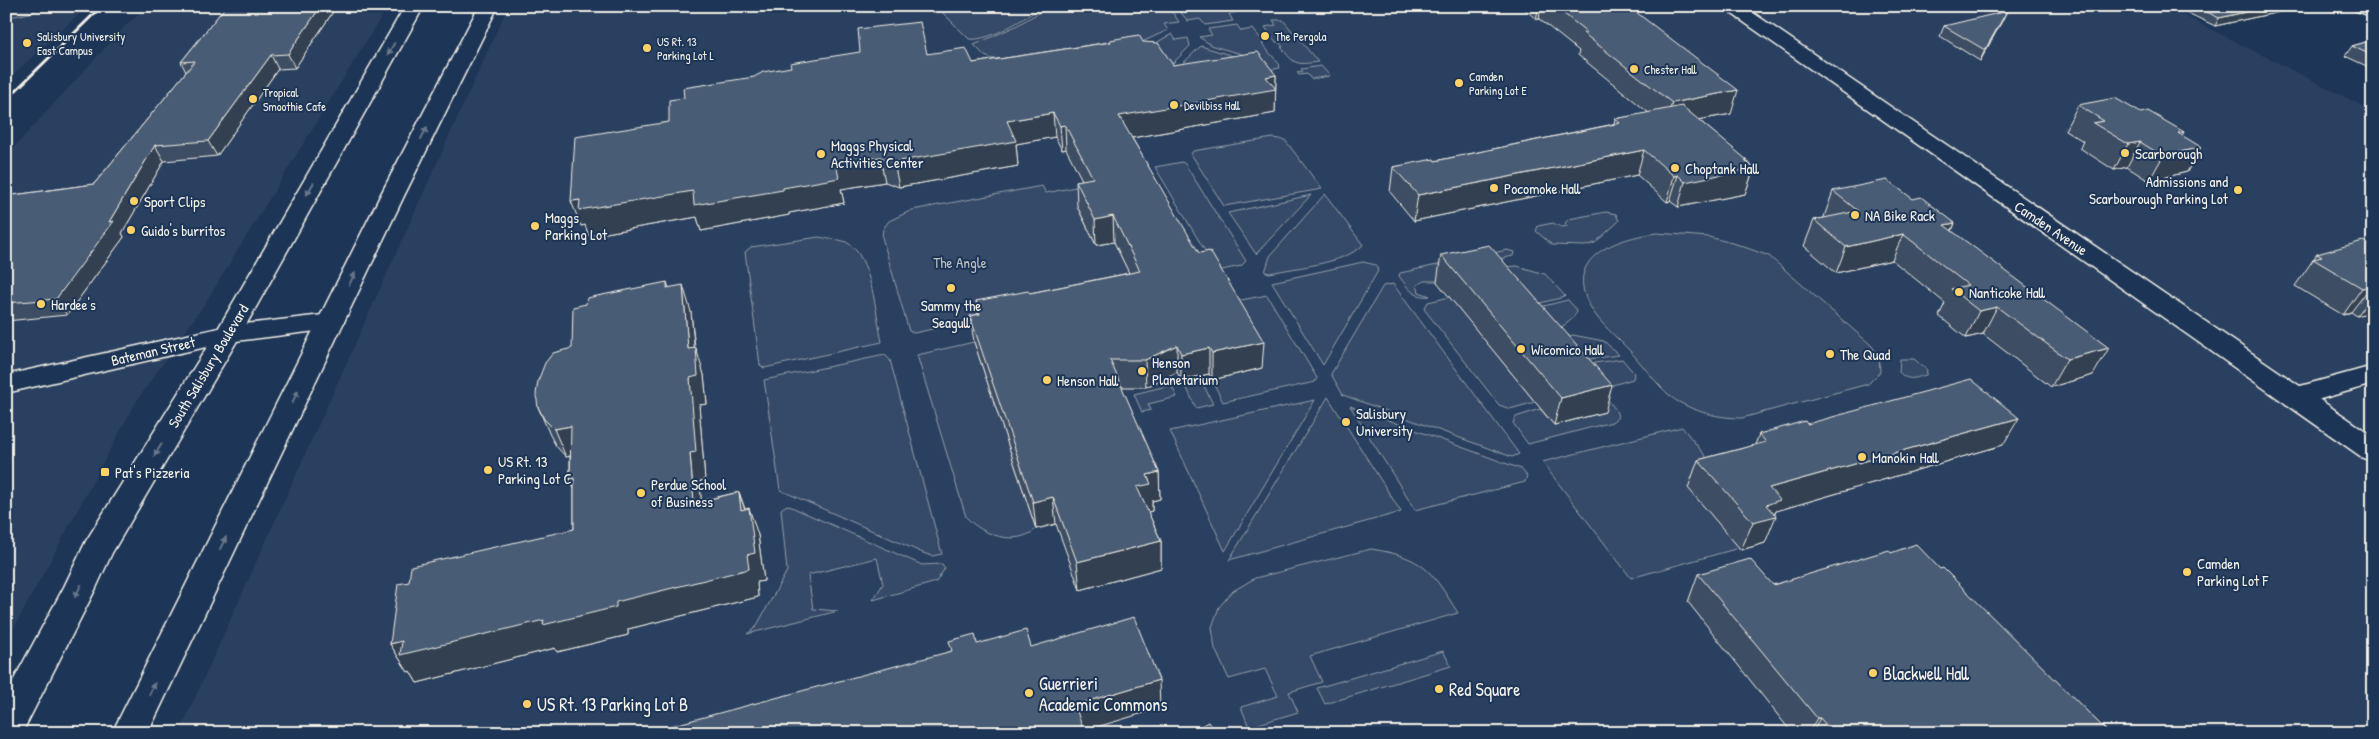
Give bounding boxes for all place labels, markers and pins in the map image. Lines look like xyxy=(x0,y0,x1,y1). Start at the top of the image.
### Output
place label: Salisbury University East Campus xyxy=(37,28,125,59)
place label: The Pergola xyxy=(1275,28,1327,45)
marker: The Pergola xyxy=(1259,30,1271,42)
place label: US Rt. 13 Parking Lot L xyxy=(657,33,714,64)
marker: Salisbury University East Campus xyxy=(21,37,33,49)
marker: US Rt. 13 Parking Lot L xyxy=(641,42,653,54)
place label: Chester Hall xyxy=(1644,61,1698,78)
marker: Chester Hall xyxy=(1628,63,1640,75)
place label: Camden Parking Lot E xyxy=(1469,68,1527,99)
marker: Camden Parking Lot E xyxy=(1453,77,1465,89)
place label: Tropical Smoothie Cafe xyxy=(263,84,326,115)
marker: Tropical Smoothie Cafe xyxy=(247,93,259,105)
place label: Devilbiss Hall xyxy=(1184,97,1241,114)
marker: Devilbiss Hall xyxy=(1168,99,1180,111)
place label: Maggs Physical Activities Center xyxy=(831,135,924,173)
place label: Scarborough xyxy=(2135,143,2202,164)
marker: Scarborough xyxy=(2119,147,2131,159)
marker: Maggs Physical Activities Center xyxy=(815,148,827,160)
place label: Choptank Hall xyxy=(1685,158,1759,179)
marker: Choptank Hall xyxy=(1669,162,1681,174)
place label: Admissions and Scarbourough Parking Lot xyxy=(2089,171,2229,209)
place label: Pocomoke Hall xyxy=(1504,178,1581,199)
marker: Pocomoke Hall xyxy=(1488,182,1500,194)
marker: Admissions and Scarbourough Parking Lot xyxy=(2232,184,2244,196)
place label: Sport Clips xyxy=(144,191,206,212)
marker: Sport Clips xyxy=(128,195,140,207)
place label: NA Bike Rack xyxy=(1865,205,1935,226)
place label: Maggs Parking Lot xyxy=(545,207,608,245)
marker: NA Bike Rack xyxy=(1849,209,1861,221)
place label: Guido's burritos xyxy=(141,220,225,241)
marker: Maggs Parking Lot xyxy=(529,220,541,232)
marker: Guido's burritos xyxy=(125,224,137,236)
marker: Sammy the Seagull xyxy=(945,282,957,294)
place label: Nanticoke Hall xyxy=(1969,282,2046,303)
marker: Nanticoke Hall xyxy=(1953,286,1965,298)
place label: Hardee's xyxy=(51,294,96,315)
place label: Sammy the Seagull xyxy=(921,295,981,333)
marker: Hardee's xyxy=(35,298,47,310)
place label: Wicomico Hall xyxy=(1531,339,1604,360)
marker: Wicomico Hall xyxy=(1515,343,1527,355)
place label: The Quad xyxy=(1840,344,1890,365)
marker: The Quad xyxy=(1824,348,1836,360)
place label: Henson Planetarium xyxy=(1152,352,1218,390)
marker: Henson Planetarium xyxy=(1136,365,1148,377)
place label: Henson Hall xyxy=(1057,370,1119,391)
marker: Henson Hall xyxy=(1041,374,1053,386)
place label: Salisbury University xyxy=(1356,403,1413,441)
marker: Salisbury University xyxy=(1340,416,1352,428)
place label: Manokin Hall xyxy=(1872,447,1939,468)
place label: US Rt. 13 Parking Lot C xyxy=(498,451,572,489)
marker: Manokin Hall xyxy=(1856,451,1868,463)
place label: Pat's Pizzeria xyxy=(115,462,189,483)
marker: US Rt. 13 Parking Lot C xyxy=(482,464,494,476)
marker: Pat's Pizzeria xyxy=(99,466,111,478)
place label: Perdue School of Business xyxy=(651,474,726,512)
marker: Perdue School of Business xyxy=(635,487,647,499)
place label: Camden Parking Lot F xyxy=(2197,553,2269,591)
marker: Camden Parking Lot F xyxy=(2181,566,2193,578)
place label: Blackwell Hall xyxy=(1883,661,1969,686)
marker: Blackwell Hall xyxy=(1867,667,1879,679)
place label: Guerrieri Academic Commons xyxy=(1039,671,1167,717)
place label: Red Square xyxy=(1449,677,1520,702)
marker: Red Square xyxy=(1433,683,1445,695)
marker: Guerrieri Academic Commons xyxy=(1023,687,1035,699)
place label: US Rt. 13 Parking Lot B xyxy=(537,692,688,717)
marker: US Rt. 13 Parking Lot B xyxy=(521,698,533,710)

